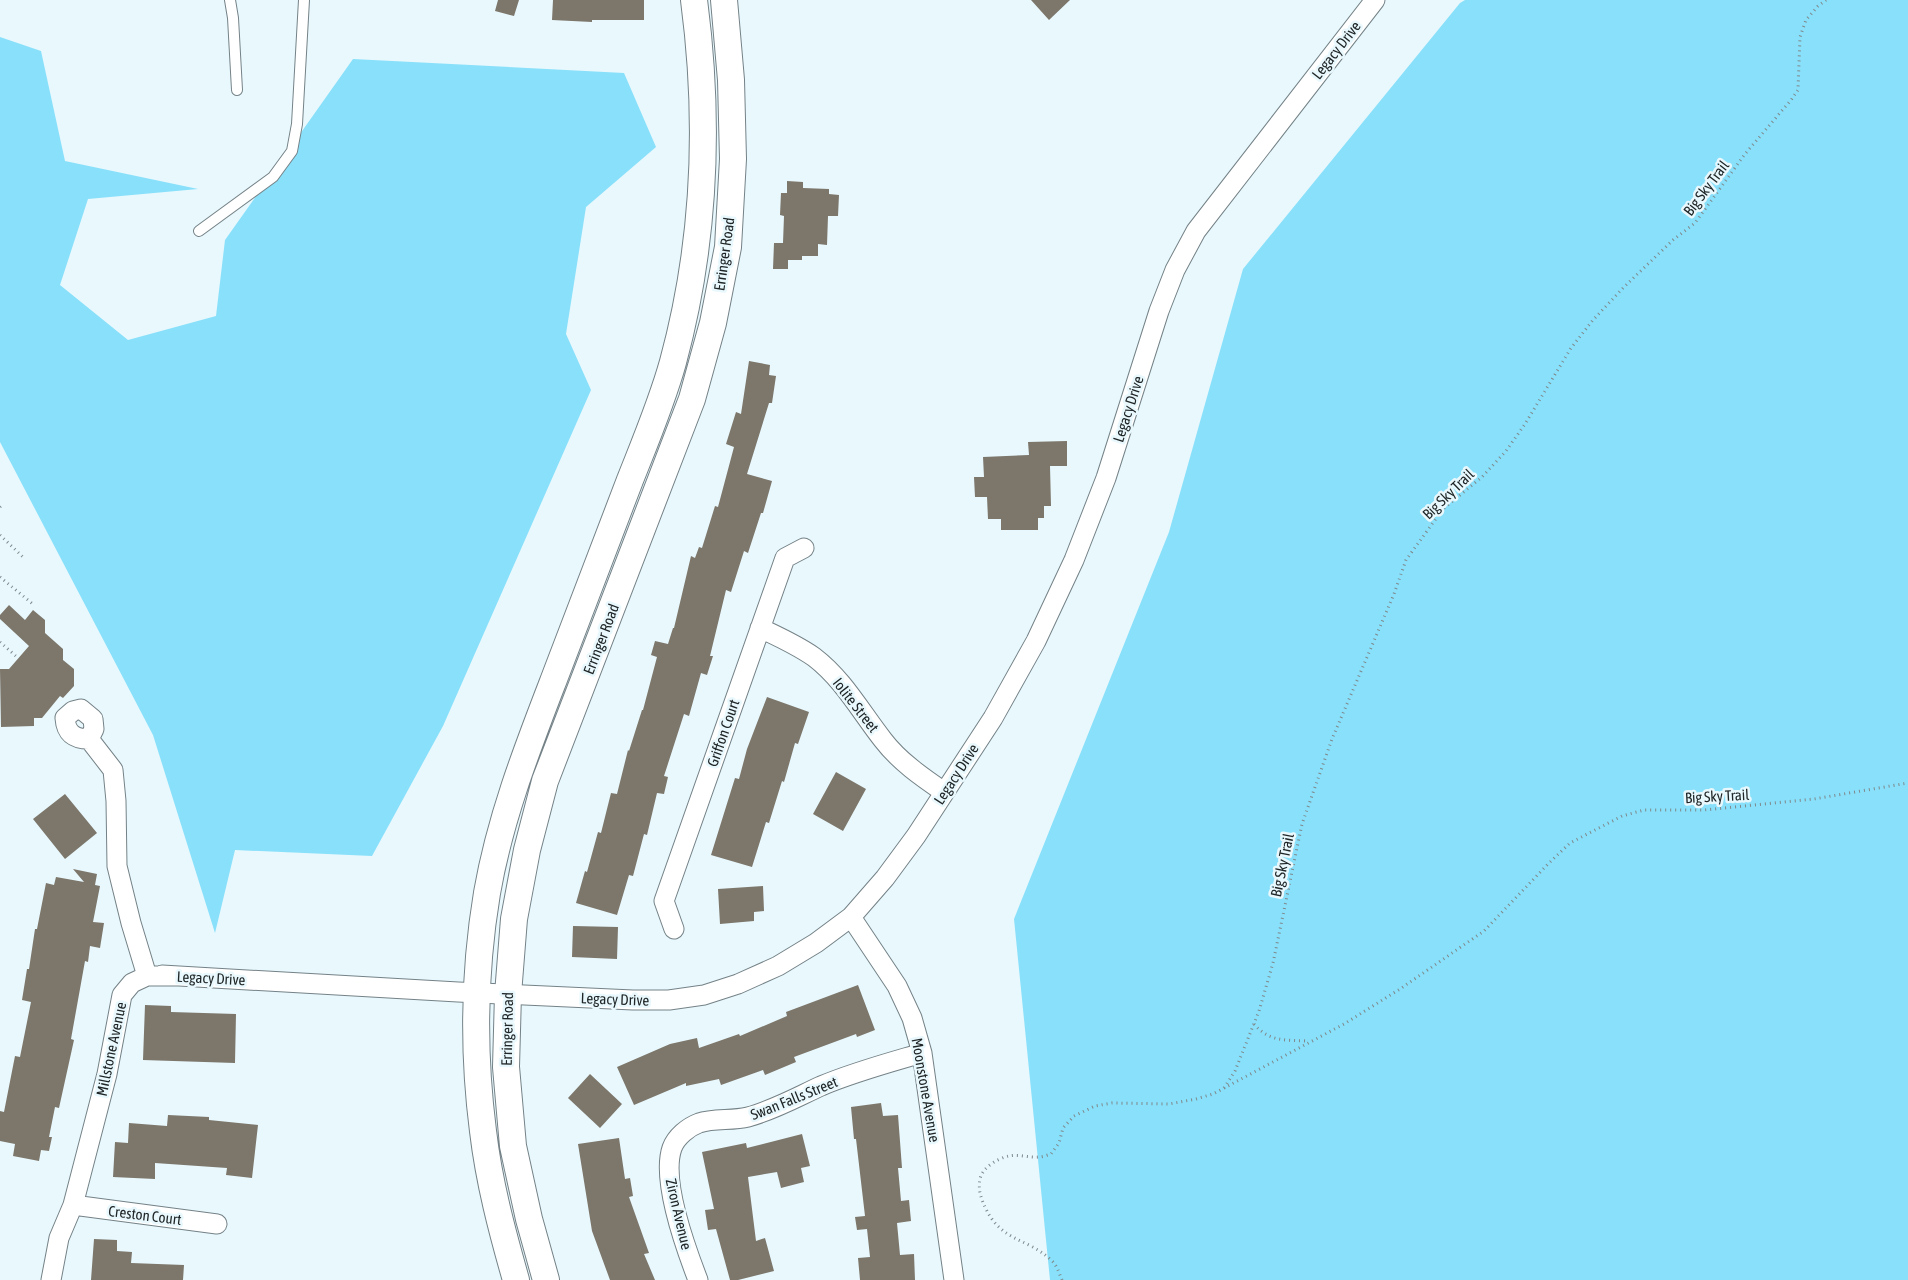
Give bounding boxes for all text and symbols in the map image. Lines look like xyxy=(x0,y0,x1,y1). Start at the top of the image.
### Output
street label: Legacy Drive xyxy=(1308,18,1364,82)
street label: Big Sky Trail xyxy=(1680,157,1732,219)
street label: Erringer Road xyxy=(710,216,738,292)
street label: Legacy Drive xyxy=(1109,374,1147,444)
street label: Big Sky Trail xyxy=(1419,466,1477,522)
street label: Erringer Road xyxy=(580,601,622,677)
street label: Iolite Street xyxy=(830,674,882,736)
street label: Griffon Court xyxy=(704,697,742,769)
street label: Legacy Drive xyxy=(930,740,982,807)
street label: Big Sky Trail xyxy=(1684,786,1750,806)
street label: Big Sky Trail xyxy=(1267,832,1297,898)
street label: Legacy Drive xyxy=(176,968,246,988)
street label: Legacy Drive xyxy=(580,989,650,1009)
street label: Erringer Road xyxy=(498,992,516,1066)
street label: Millstone Avenue xyxy=(93,1000,129,1098)
street label: Moonstone Avenue xyxy=(908,1037,944,1144)
street label: Swan Falls Street xyxy=(748,1073,840,1123)
street label: Ziron Avenue xyxy=(663,1177,695,1251)
street label: Creston Court xyxy=(107,1202,183,1228)

